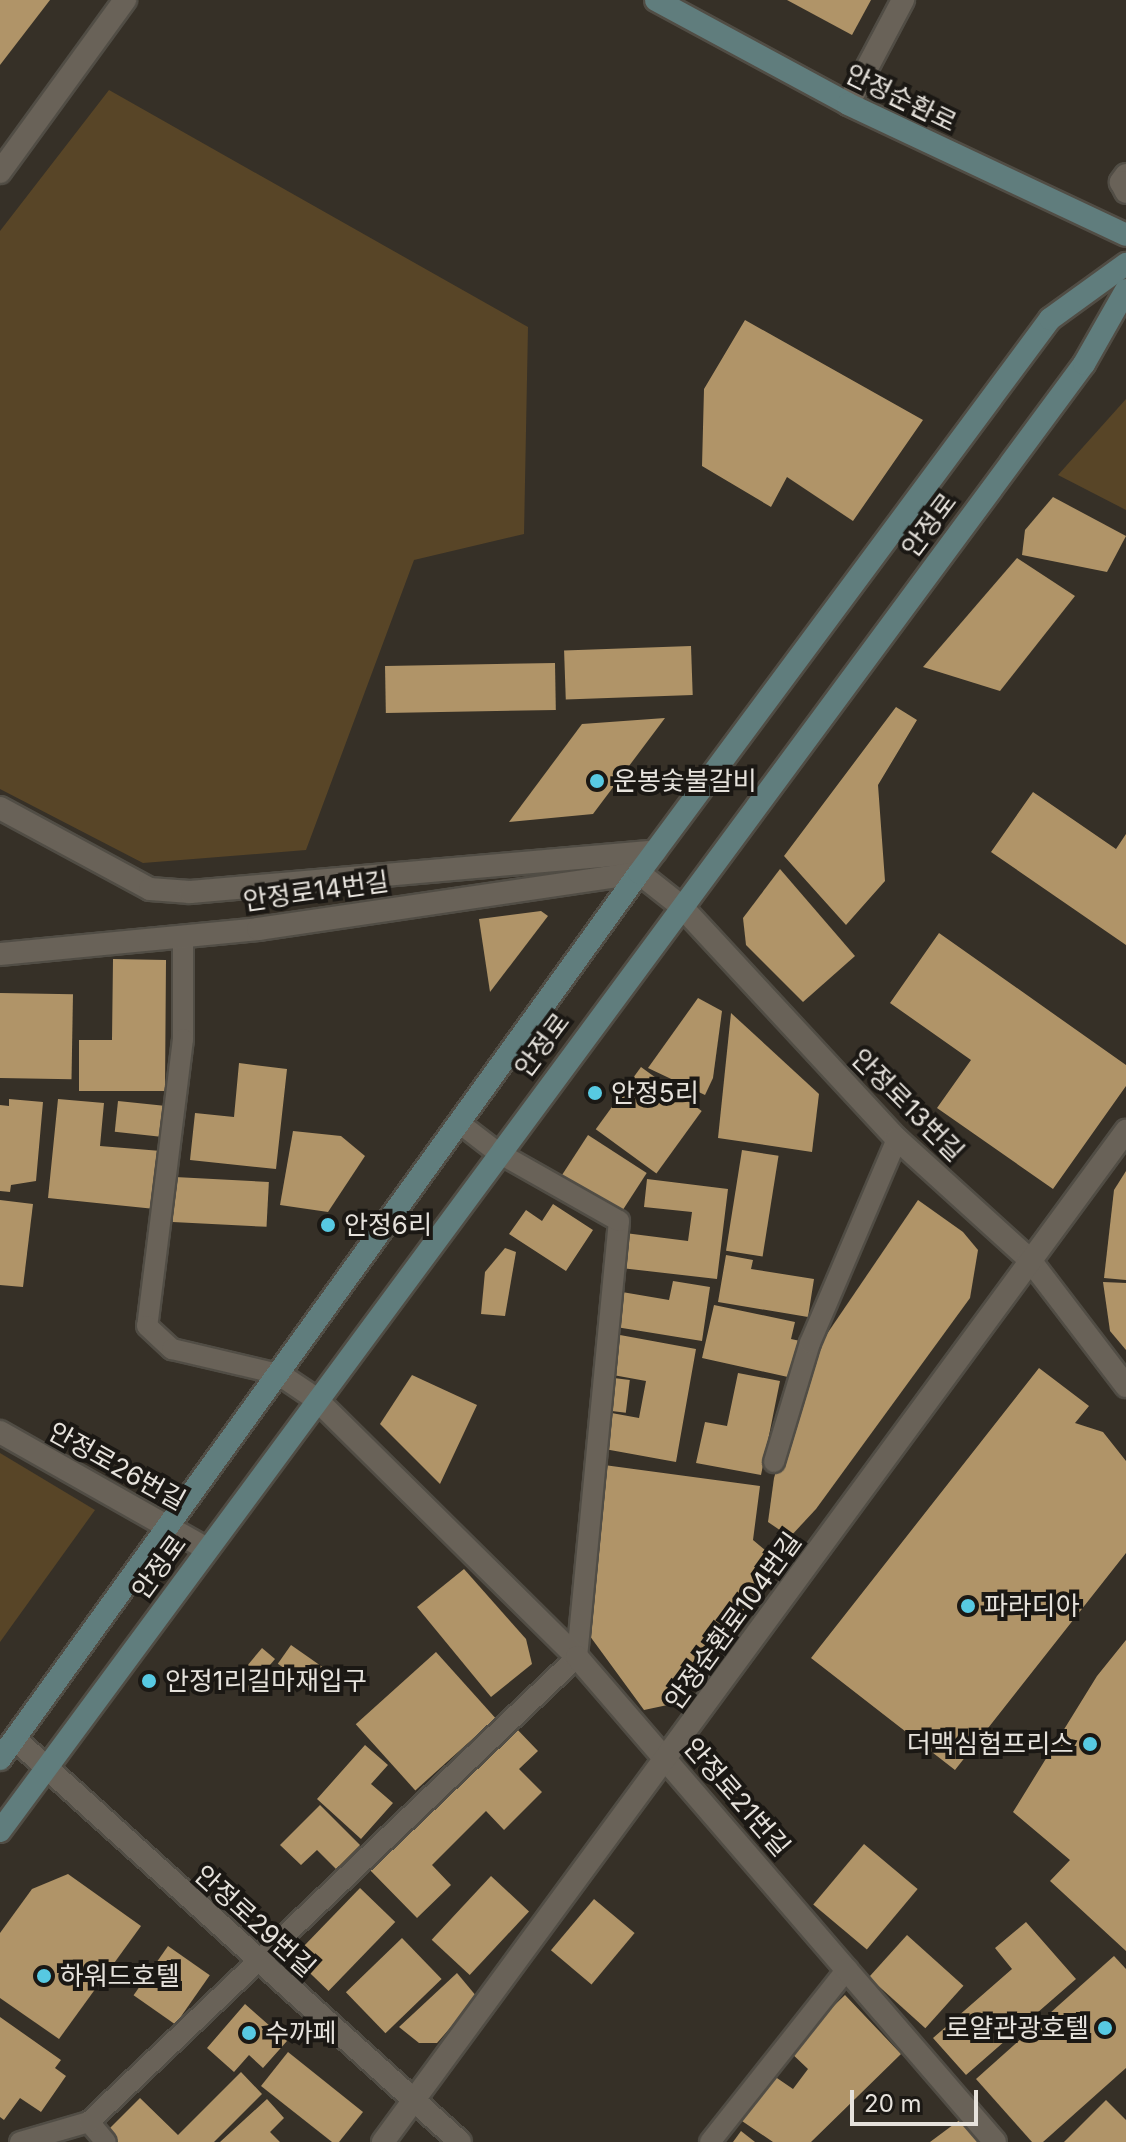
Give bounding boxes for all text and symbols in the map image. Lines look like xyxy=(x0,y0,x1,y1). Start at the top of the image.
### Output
street label: 안정순환로 xyxy=(840,58,962,138)
street label: 안정로 xyxy=(895,487,963,563)
place label: 운봉숯불갈비 xyxy=(613,765,757,797)
marker: 운봉숯불갈비 xyxy=(588,772,606,790)
street label: 안정로14번길 xyxy=(241,865,391,917)
street label: 안정로 xyxy=(508,1007,576,1083)
street label: 안정로13번길 xyxy=(845,1042,971,1168)
place label: 안정5리 xyxy=(611,1077,699,1109)
marker: 안정5리 xyxy=(586,1084,604,1102)
place label: 안정6리 xyxy=(344,1209,432,1241)
marker: 안정6리 xyxy=(319,1216,337,1234)
street label: 안정로26번길 xyxy=(43,1416,191,1516)
street label: 안정순환로104번길 xyxy=(658,1526,808,1716)
street label: 안정로 xyxy=(125,1529,193,1605)
place label: 파라디아 xyxy=(984,1590,1080,1622)
marker: 파라디아 xyxy=(959,1597,977,1615)
place label: 안정1리길마재입구 xyxy=(165,1665,367,1697)
marker: 안정1리길마재입구 xyxy=(140,1672,158,1690)
place label: 더맥심험프리스 xyxy=(907,1728,1074,1760)
street label: 안정로21번길 xyxy=(677,1732,797,1862)
marker: 더맥심험프리스 xyxy=(1081,1735,1099,1753)
street label: 안정로29번길 xyxy=(188,1859,322,1983)
place label: 하워드호텔 xyxy=(60,1960,180,1992)
marker: 하워드호텔 xyxy=(35,1967,53,1985)
place label: 로얄관광호텔 xyxy=(945,2012,1089,2044)
place label: 수까페 xyxy=(265,2017,337,2049)
marker: 로얄관광호텔 xyxy=(1096,2019,1114,2037)
marker: 수까페 xyxy=(240,2024,258,2042)
scale bar xyxy=(854,2074,982,2124)
text: 20 m xyxy=(864,2089,922,2118)

